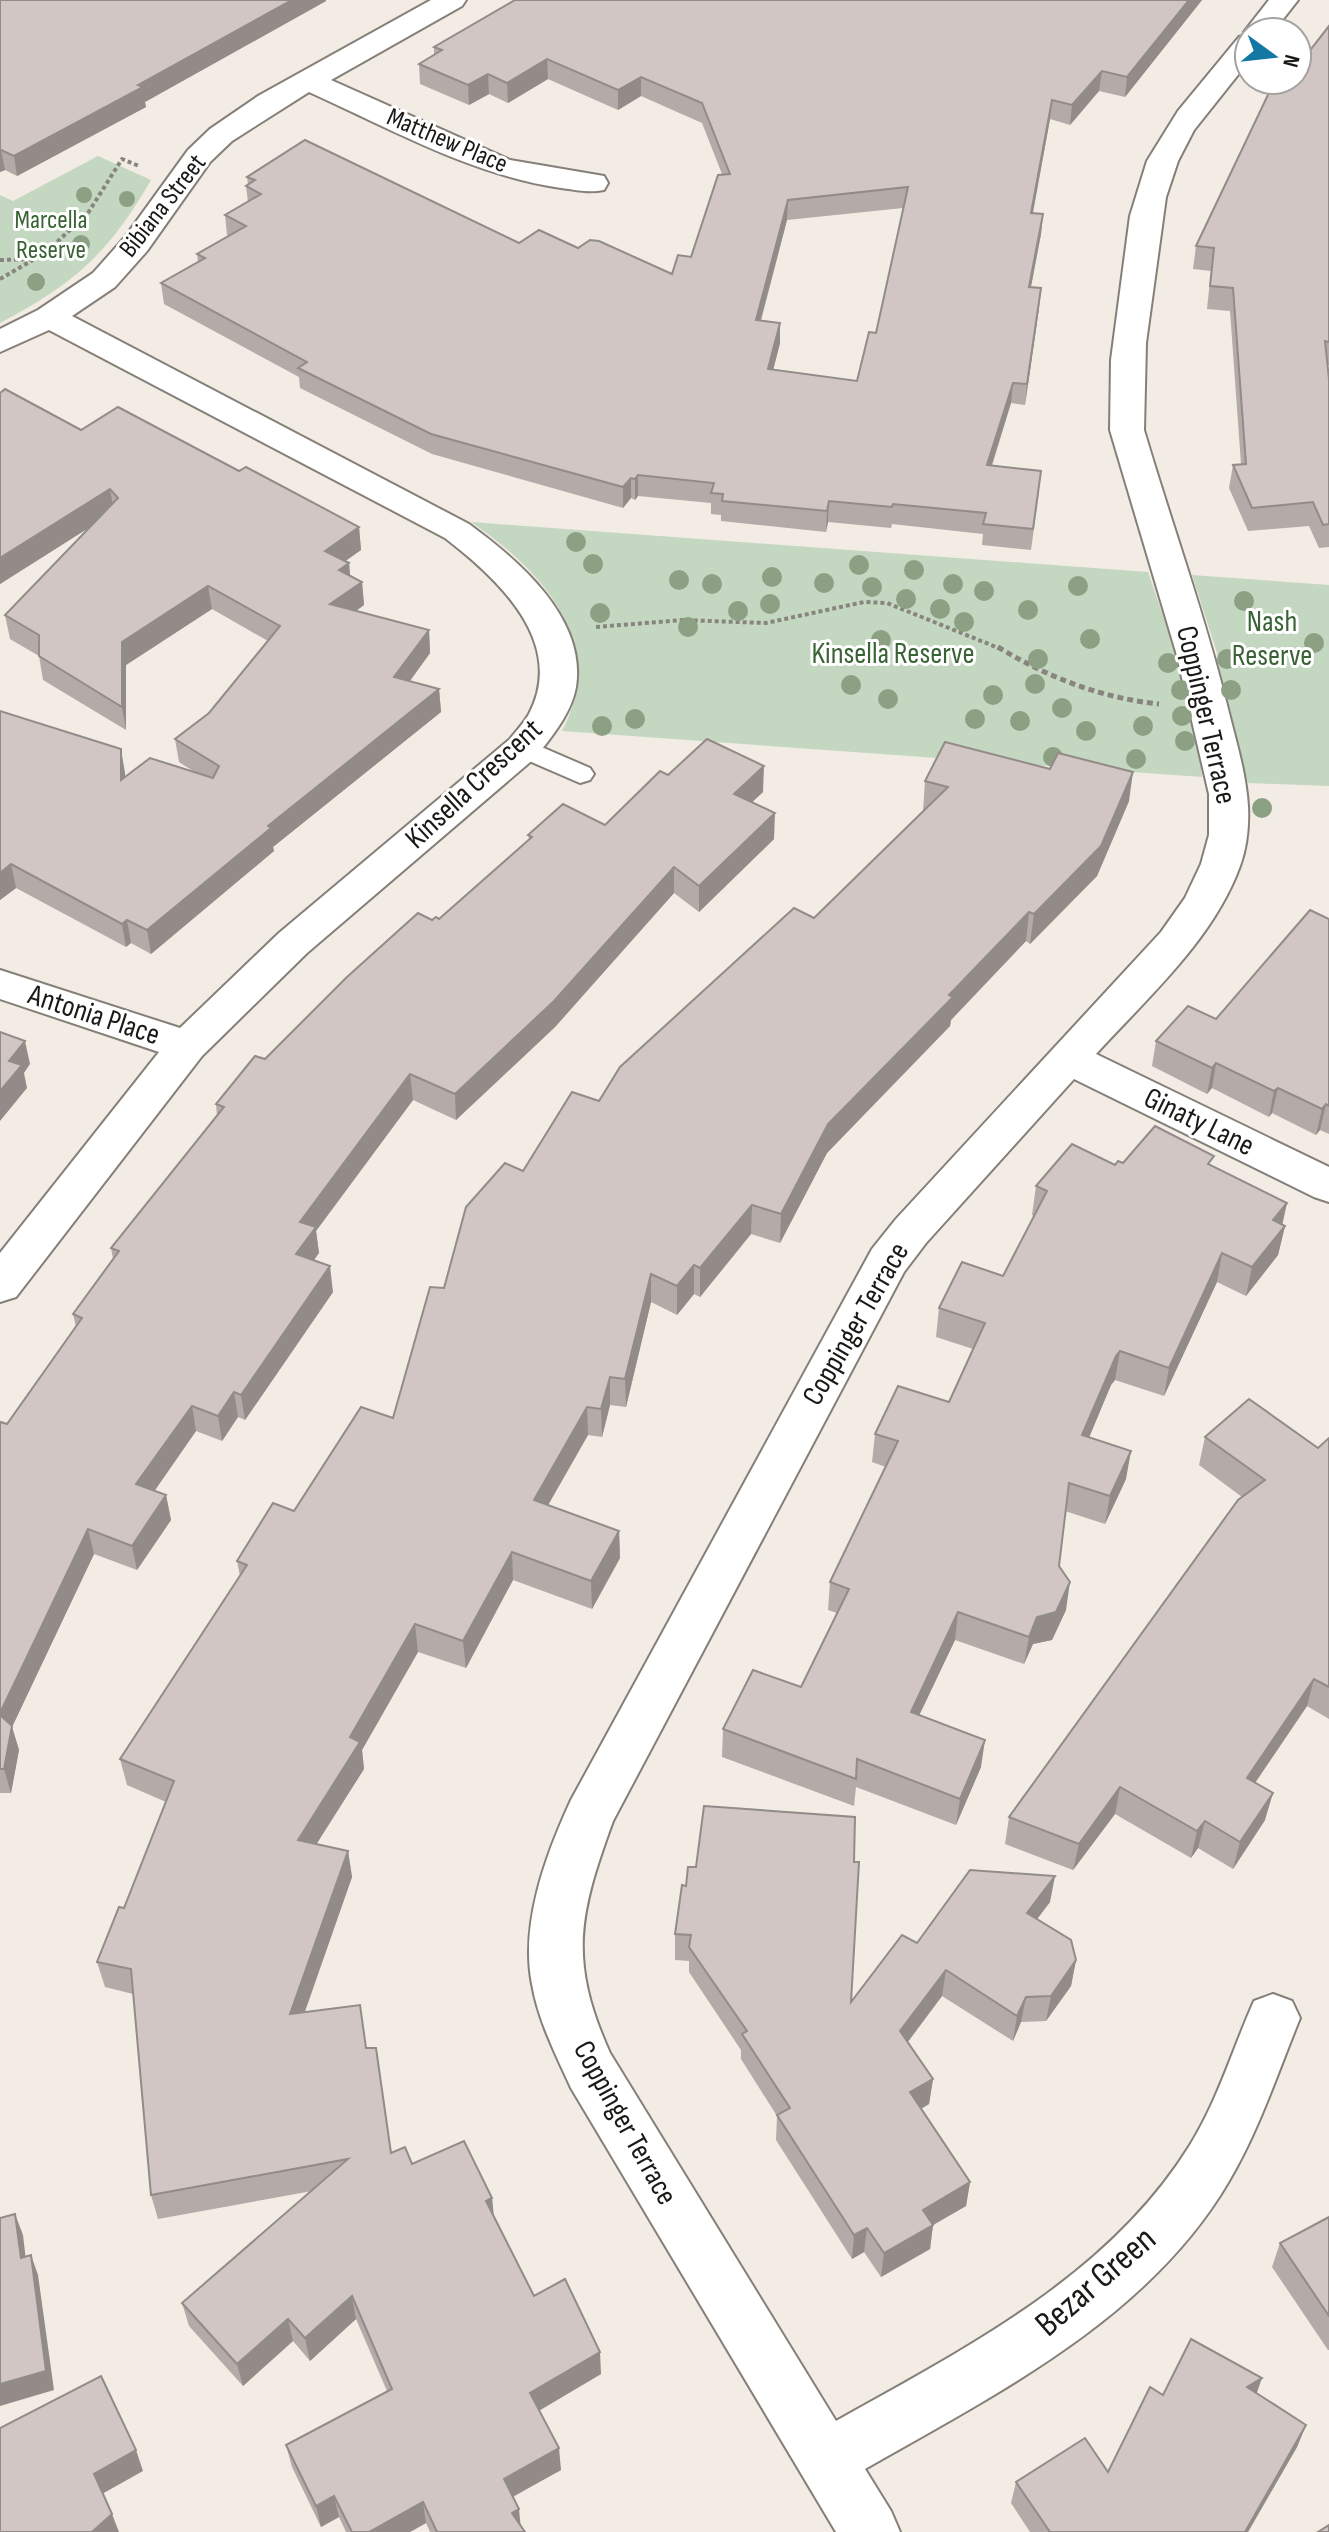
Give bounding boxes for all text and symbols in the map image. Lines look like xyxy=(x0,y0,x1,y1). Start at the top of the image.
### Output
north arrow xyxy=(1233,16,1313,96)
text: N xyxy=(1276,52,1305,70)
street label: Matthew Place xyxy=(382,102,512,180)
street label: Bibiana Street xyxy=(113,148,213,264)
park label: Marcella Reserve xyxy=(15,205,87,266)
park label: Nash Reserve xyxy=(1232,604,1312,674)
street label: Coppinger Terrace xyxy=(1168,622,1244,808)
park label: Kinsella Reserve xyxy=(811,636,975,672)
street label: Kinsella Crescent xyxy=(398,712,550,856)
street label: Antonia Place xyxy=(23,977,164,1053)
street label: Ginaty Lane xyxy=(1138,1080,1260,1164)
street label: Coppinger Terrace xyxy=(795,1236,917,1412)
street label: Coppinger Terrace xyxy=(565,2035,685,2211)
street label: Bezar Green xyxy=(1027,2218,1165,2346)

